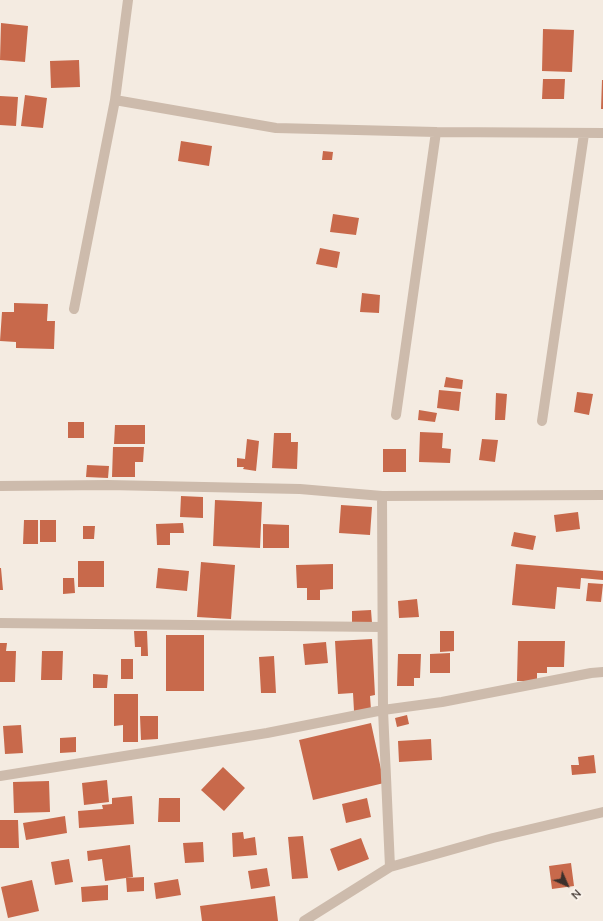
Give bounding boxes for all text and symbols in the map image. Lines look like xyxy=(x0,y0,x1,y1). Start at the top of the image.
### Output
north arrow xyxy=(547,865,587,905)
text: N xyxy=(568,886,584,902)

